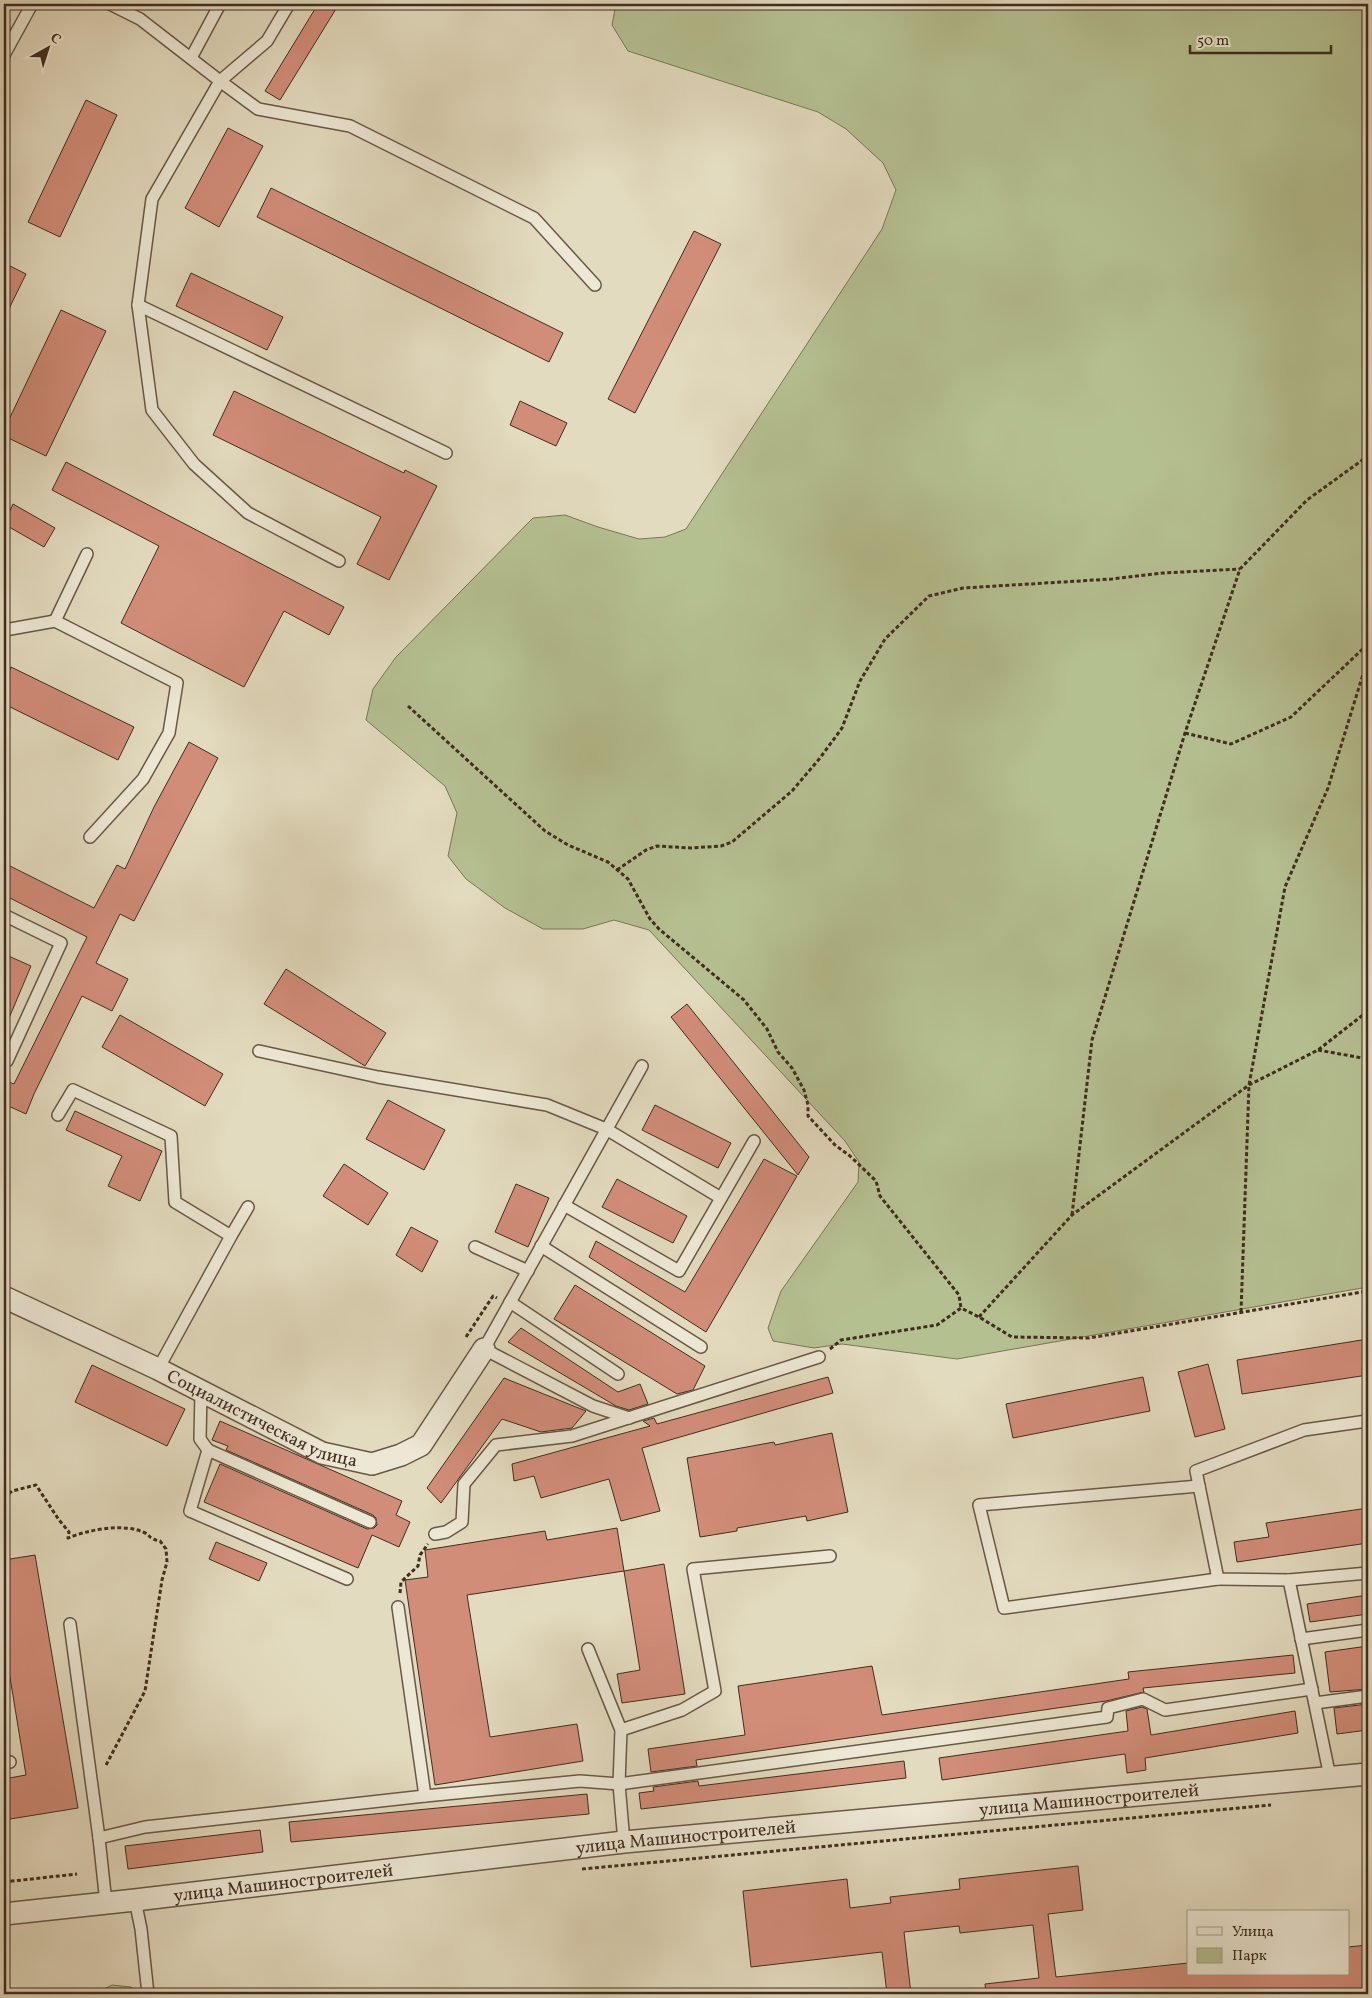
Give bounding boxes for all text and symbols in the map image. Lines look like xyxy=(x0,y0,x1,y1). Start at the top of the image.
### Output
north arrow xyxy=(22,22,72,72)
scale bar xyxy=(1190,22,1331,54)
text: С xyxy=(46,29,65,49)
text: 50 m xyxy=(1197,31,1229,52)
street label: Социалистическая улица xyxy=(162,1364,360,1474)
street label: улица Машиностроителей xyxy=(978,1779,1200,1824)
street label: улица Машиностроителей xyxy=(574,1815,797,1862)
street label: улица Машиностроителей xyxy=(172,1858,395,1909)
legend xyxy=(1187,1910,1350,1976)
text: Улица xyxy=(1232,1922,1274,1943)
text: Парк xyxy=(1232,1946,1267,1967)

